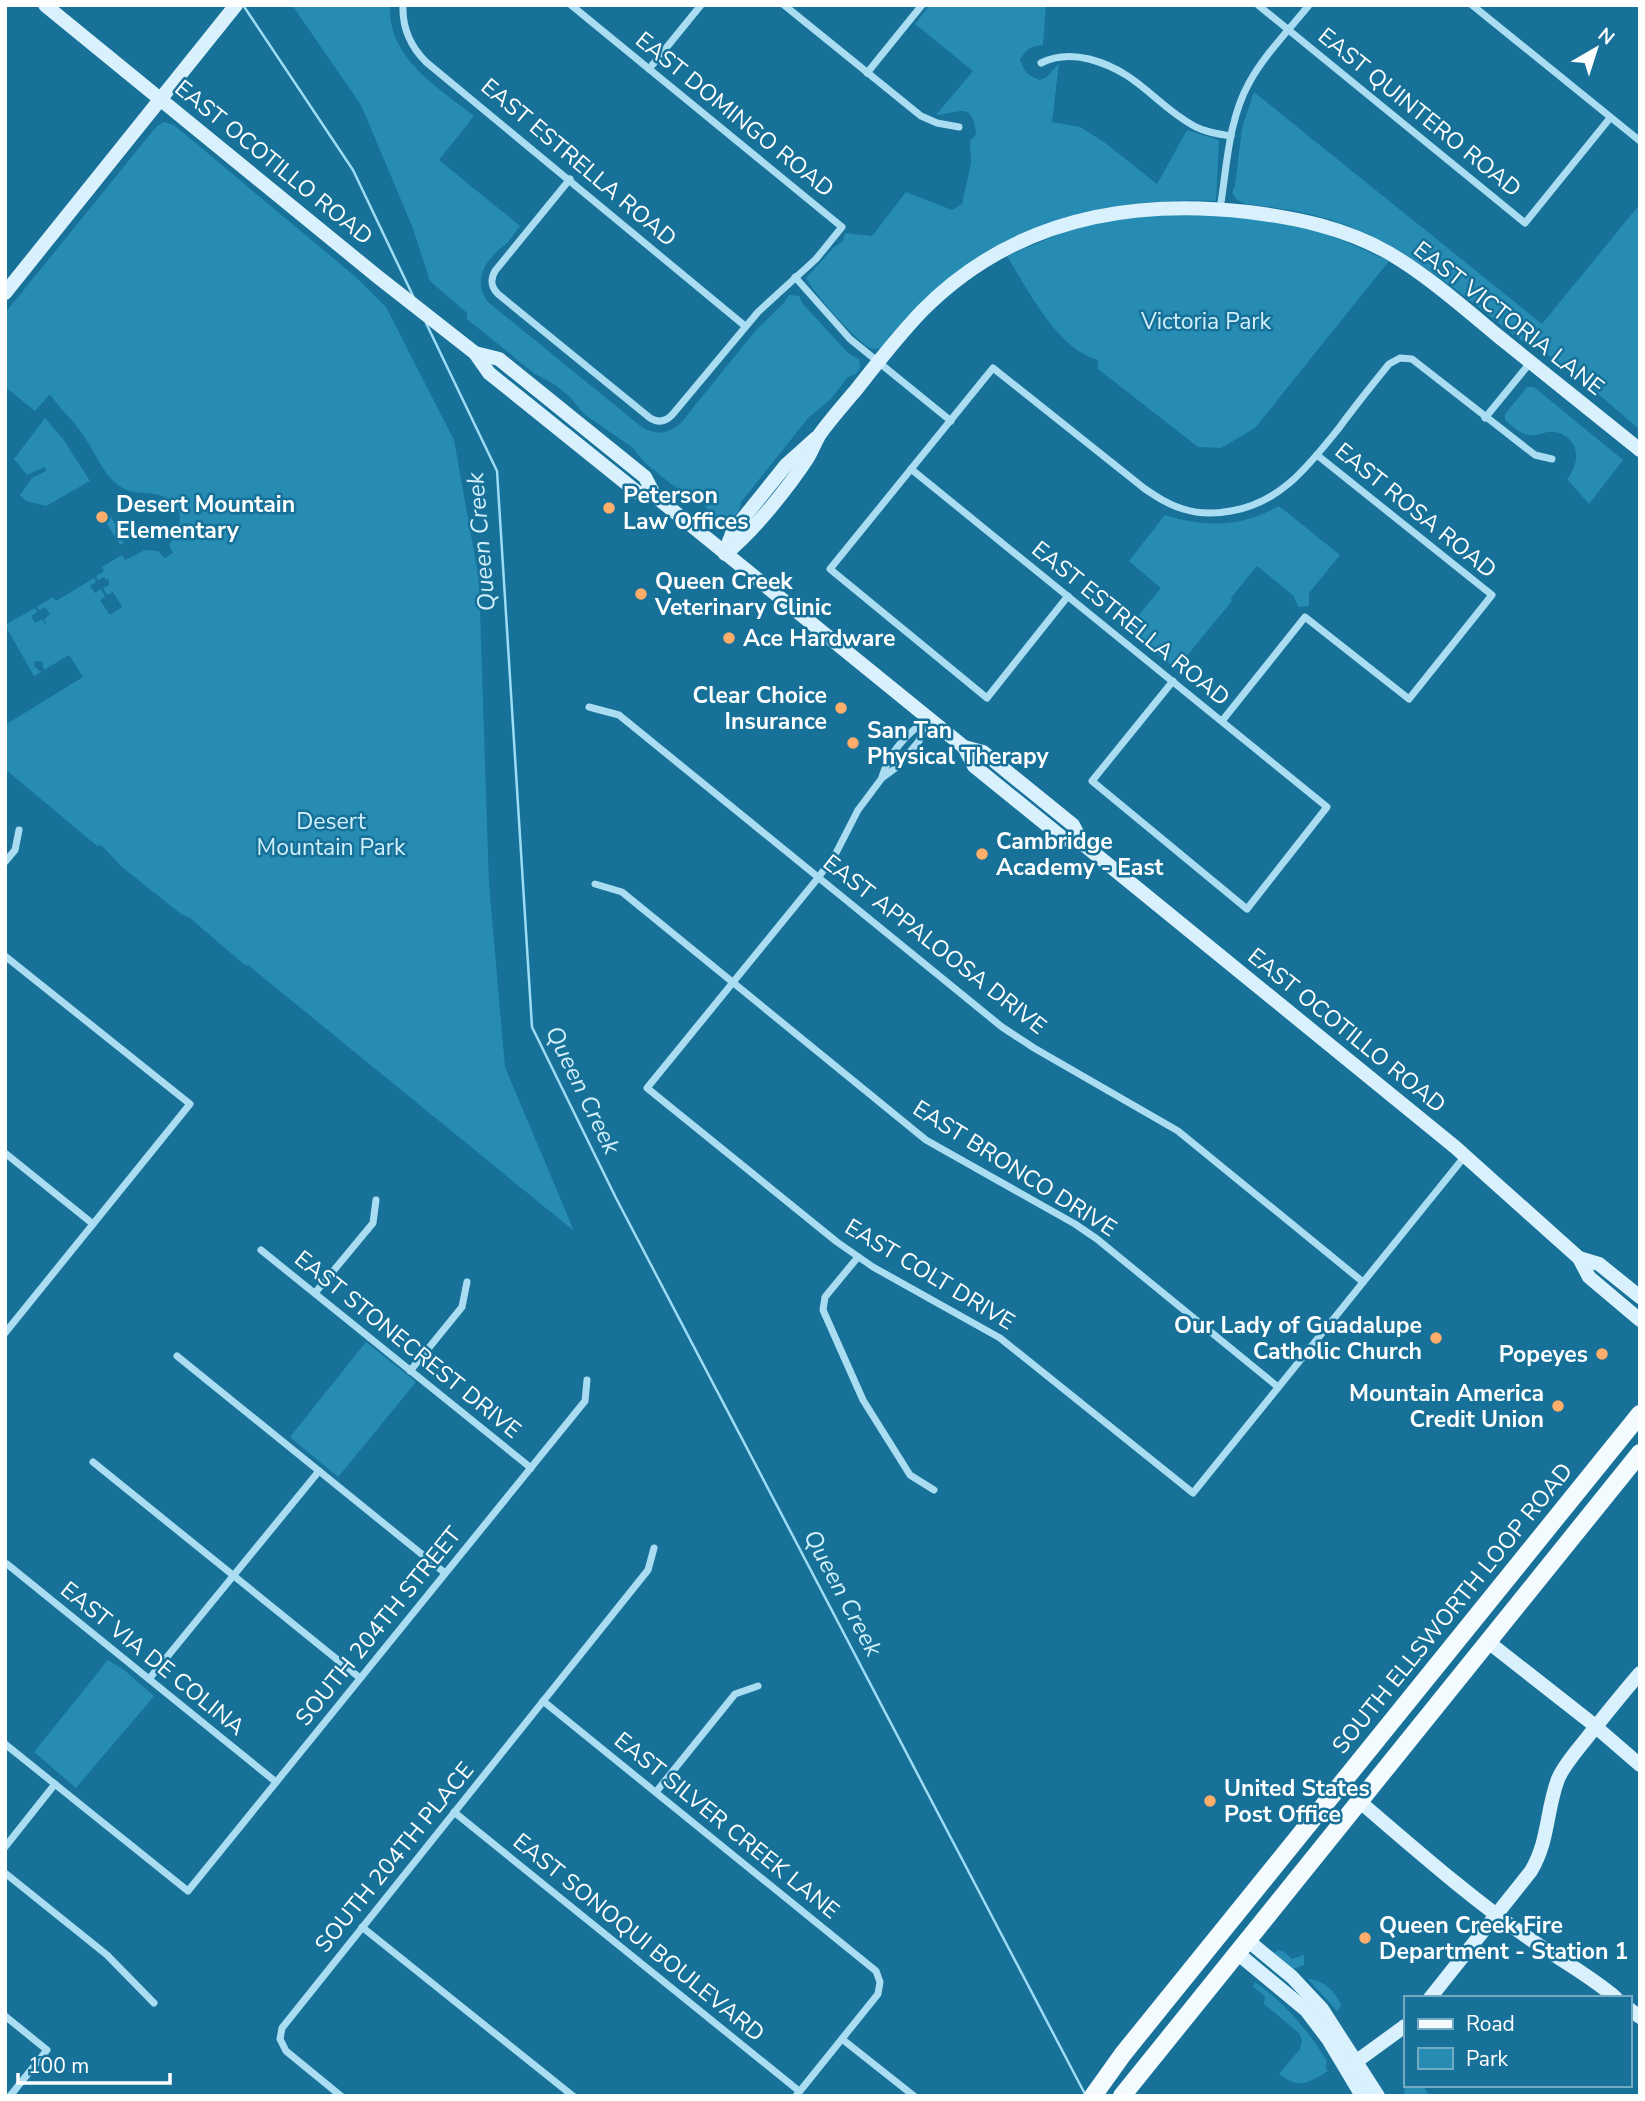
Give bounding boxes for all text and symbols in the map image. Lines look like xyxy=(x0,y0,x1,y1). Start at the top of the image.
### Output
north arrow xyxy=(1561,14,1631,84)
street label: EAST QUINTERO ROAD xyxy=(1312,21,1528,204)
text: N xyxy=(1592,22,1620,51)
street label: EAST DOMINGO ROAD xyxy=(629,25,841,204)
street label: EAST ESTRELLA ROAD xyxy=(474,71,683,253)
street label: EAST OCOTILLO ROAD xyxy=(168,73,379,252)
street label: EAST VICTORIA LANE xyxy=(1407,234,1610,403)
park label: Victoria Park xyxy=(1140,306,1272,337)
street label: EAST ROSA ROAD xyxy=(1328,436,1503,585)
water label: Queen Creek xyxy=(459,470,503,613)
place label: Peterson Law Offices xyxy=(623,480,749,537)
place label: Desert Mountain Elementary xyxy=(116,489,295,546)
marker: Peterson Law Offices xyxy=(601,500,617,516)
marker: Desert Mountain Elementary xyxy=(94,509,110,525)
street label: EAST ESTRELLA ROAD xyxy=(1025,534,1236,713)
place label: Queen Creek Veterinary Clinic xyxy=(654,566,832,623)
marker: Queen Creek Veterinary Clinic xyxy=(633,586,649,602)
place label: Ace Hardware xyxy=(743,623,896,654)
marker: Ace Hardware xyxy=(721,630,737,646)
place label: Clear Choice Insurance xyxy=(693,680,827,737)
marker: Clear Choice Insurance xyxy=(833,700,849,716)
place label: San Tan Physical Therapy xyxy=(867,715,1049,772)
marker: San Tan Physical Therapy xyxy=(845,735,861,751)
park label: Desert Mountain Park xyxy=(257,806,406,863)
place label: Cambridge Academy - East xyxy=(996,826,1163,883)
marker: Cambridge Academy - East xyxy=(974,846,990,862)
street label: EAST APPALOOSA DRIVE xyxy=(817,847,1053,1041)
street label: EAST OCOTILLO ROAD xyxy=(1241,941,1452,1120)
water label: Queen Creek xyxy=(538,1020,628,1161)
street label: EAST BRONCO DRIVE xyxy=(907,1093,1123,1244)
street label: EAST COLT DRIVE xyxy=(839,1211,1020,1337)
street label: EAST STONECREST DRIVE xyxy=(288,1243,527,1446)
place label: Our Lady of Guadalupe Catholic Church xyxy=(1174,1310,1422,1367)
marker: Our Lady of Guadalupe Catholic Church xyxy=(1428,1330,1444,1346)
place label: Popeyes xyxy=(1499,1339,1588,1370)
marker: Popeyes xyxy=(1594,1346,1610,1362)
place label: Mountain America Credit Union xyxy=(1349,1378,1544,1435)
marker: Mountain America Credit Union xyxy=(1550,1398,1566,1414)
street label: SOUTH ELLSWORTH LOOP ROAD xyxy=(1325,1456,1580,1760)
street label: SOUTH 204TH STREET xyxy=(288,1520,469,1732)
water label: Queen Creek xyxy=(796,1524,890,1663)
street label: EAST VIA DE COLINA xyxy=(54,1574,252,1743)
street label: EAST SILVER CREEK LANE xyxy=(608,1725,846,1926)
street label: SOUTH 204TH PLACE xyxy=(308,1756,481,1959)
place label: United States Post Office xyxy=(1224,1773,1370,1830)
marker: United States Post Office xyxy=(1202,1793,1218,1809)
street label: EAST SONOQUI BOULEVARD xyxy=(506,1826,771,2049)
place label: Queen Creek Fire Department - Station 1 xyxy=(1379,1910,1628,1967)
marker: Queen Creek Fire Department - Station 1 xyxy=(1357,1930,1373,1946)
legend xyxy=(1404,1996,1631,2087)
text: Road xyxy=(1466,2010,1515,2038)
scale bar xyxy=(18,2042,170,2086)
text: Park xyxy=(1466,2045,1508,2073)
text: 100 m xyxy=(28,2052,89,2080)

